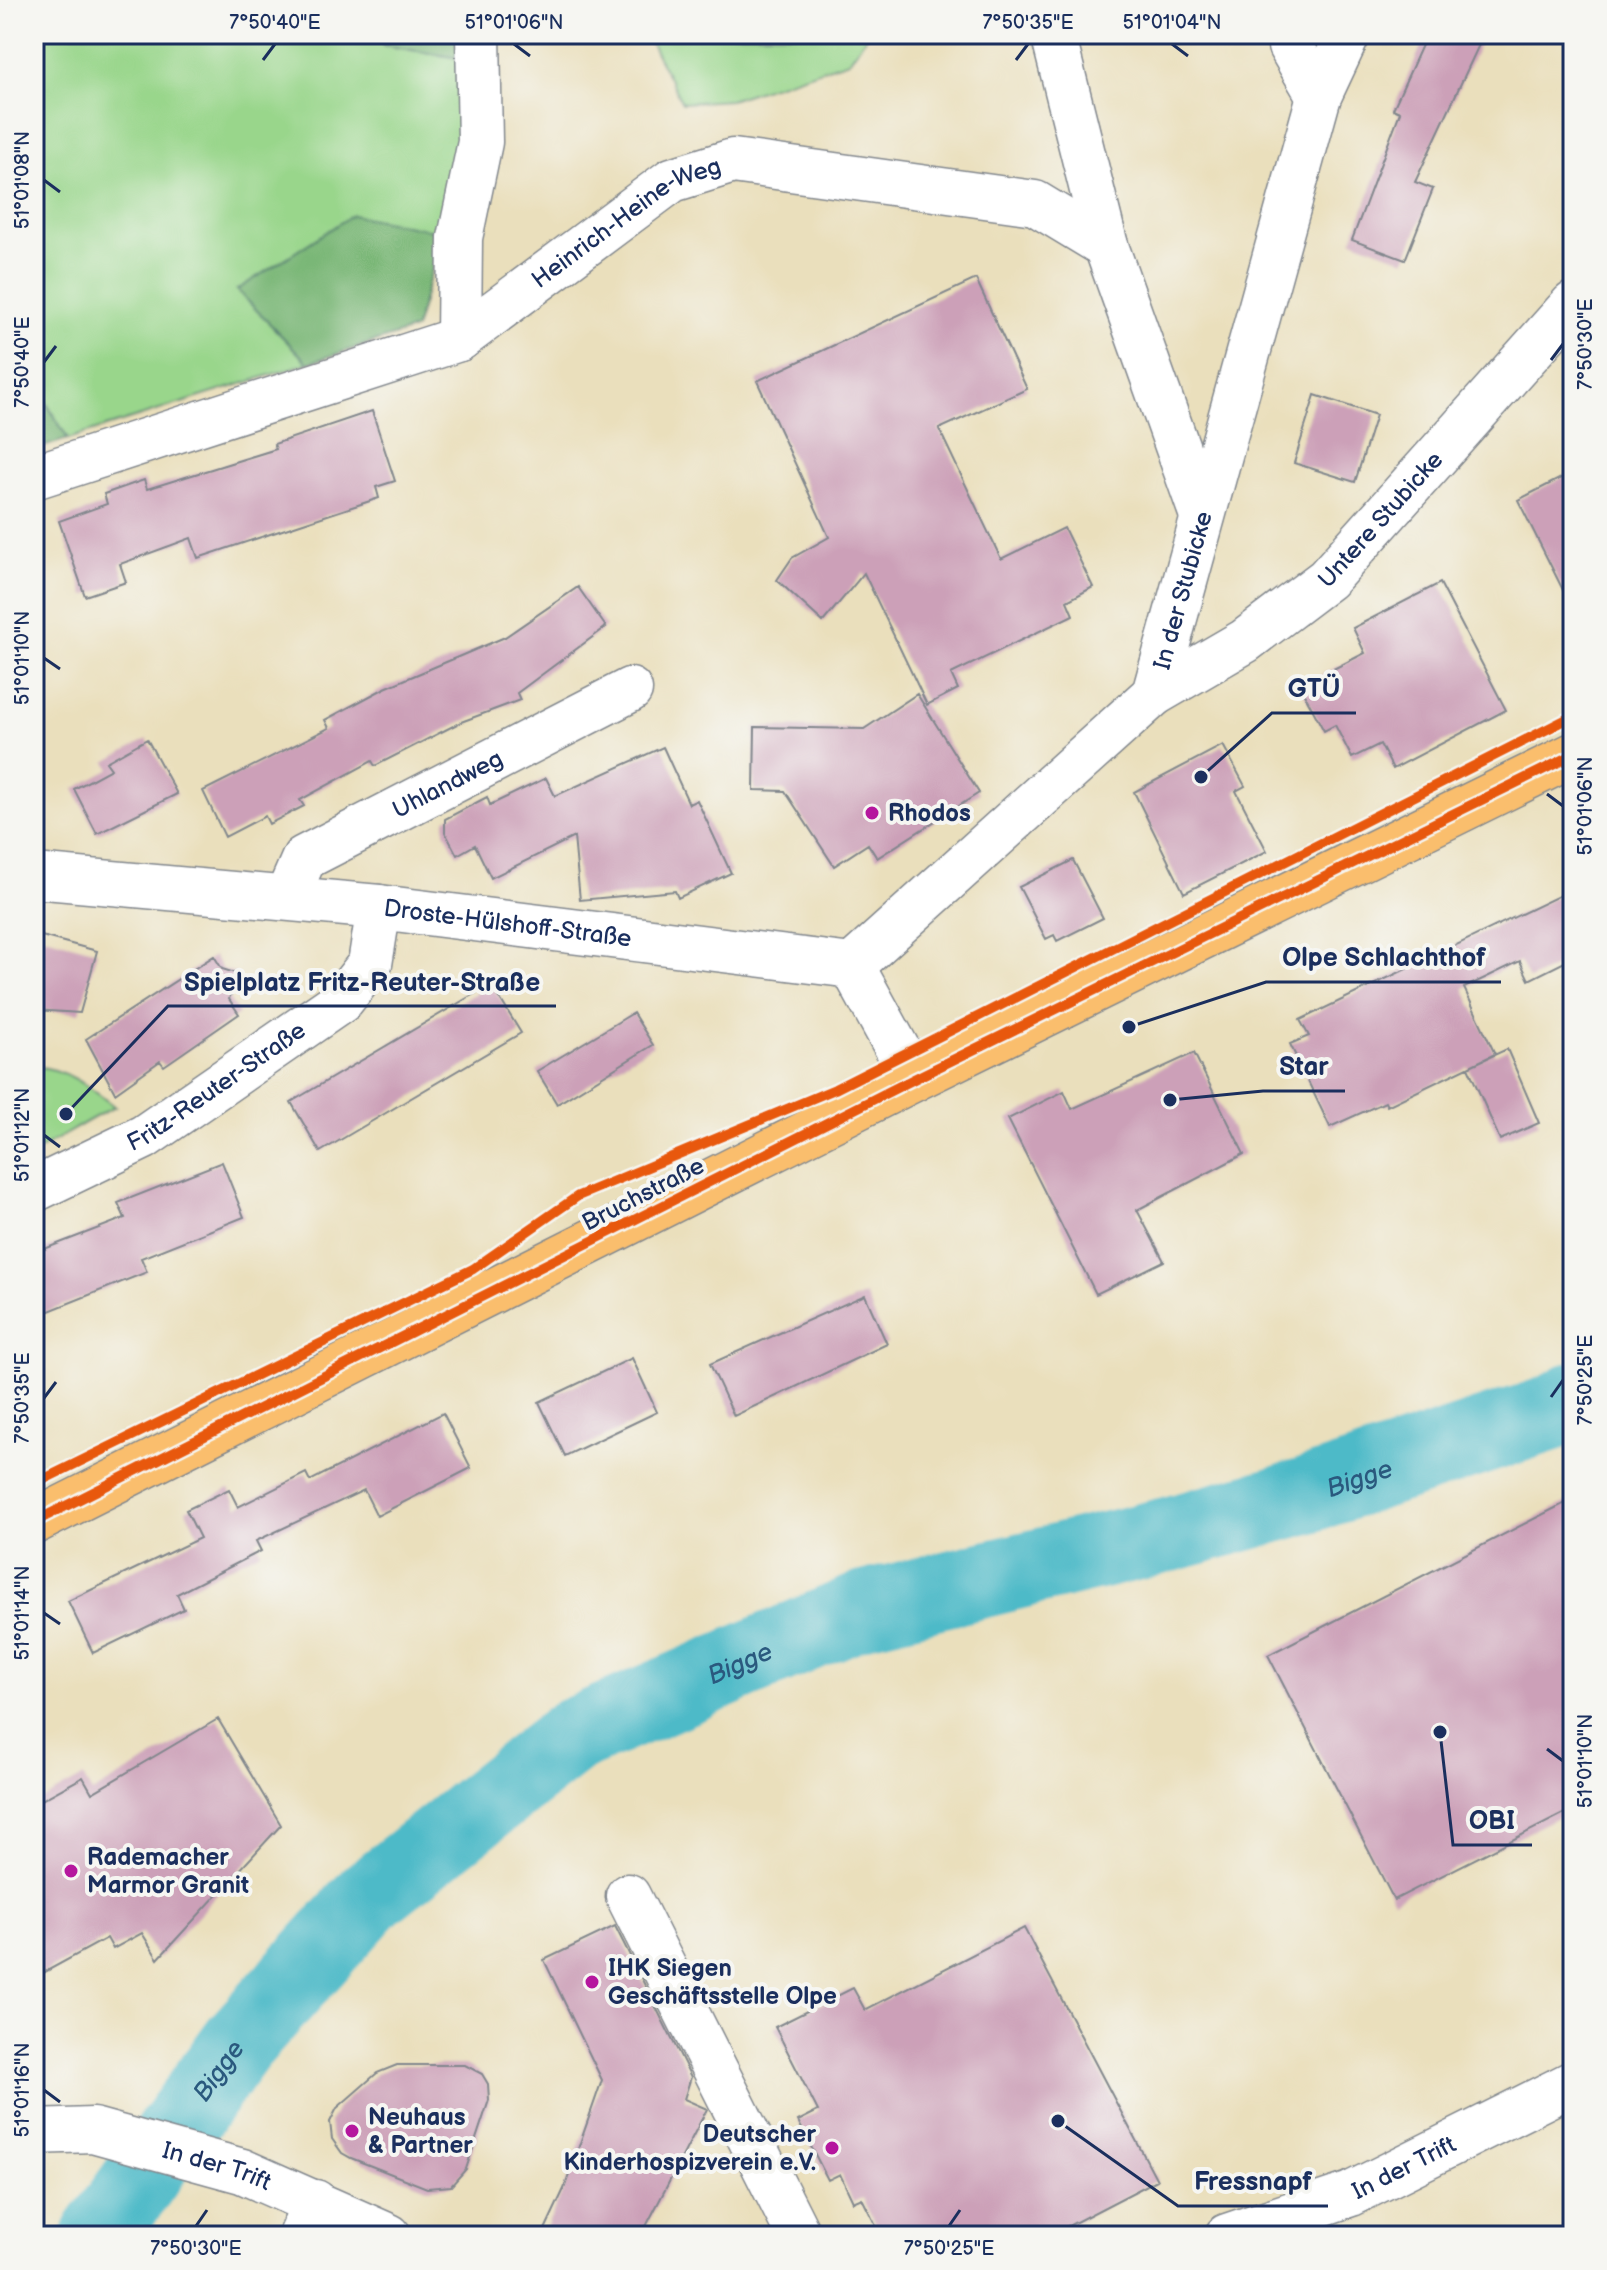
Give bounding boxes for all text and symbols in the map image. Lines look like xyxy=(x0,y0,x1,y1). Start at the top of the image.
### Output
text: 7°50'40"E xyxy=(229,11,321,35)
text: 51°01'06"N xyxy=(465,11,563,35)
text: 7°50'35"E xyxy=(982,11,1074,35)
text: 51°01'04"N xyxy=(1123,11,1221,35)
text: 51°01'08"N xyxy=(11,131,35,229)
street label: Heinrich-Heine-Weg xyxy=(526,152,725,295)
text: 7°50'30"E xyxy=(1574,298,1598,390)
text: 7°50'40"E xyxy=(11,316,35,408)
street label: Untere Stubicke xyxy=(1312,446,1449,594)
street label: In der Stubicke xyxy=(1147,508,1219,673)
text: 51°01'10"N xyxy=(11,611,35,705)
callout: GTÜ xyxy=(1272,663,1356,713)
text: GTÜ xyxy=(1288,673,1340,705)
street label: Uhlandweg xyxy=(388,744,508,825)
text: 51°01'06"N xyxy=(1574,757,1598,855)
place label: Rhodos xyxy=(888,799,971,828)
marker: Rhodos xyxy=(863,804,881,822)
street label: Droste-Hülshoff-Straße xyxy=(382,894,633,953)
callout: Olpe Schlachthof xyxy=(1266,932,1501,982)
text: Olpe Schlachthof xyxy=(1282,943,1487,974)
callout: Spielplatz Fritz-Reuter-Straße xyxy=(168,956,556,1006)
text: Spielplatz Fritz-Reuter-Straße xyxy=(184,968,540,999)
street label: Fritz-Reuter-Straße xyxy=(123,1016,311,1158)
callout: Star xyxy=(1263,1041,1345,1091)
text: Star xyxy=(1279,1052,1329,1083)
text: 51°01'12"N xyxy=(11,1088,35,1182)
street label: Bruchstraße xyxy=(577,1151,709,1238)
text: 7°50'25"E xyxy=(1574,1335,1598,1425)
text: 7°50'35"E xyxy=(11,1352,35,1444)
water label: Bigge xyxy=(1323,1454,1397,1505)
text: 51°01'14"N xyxy=(11,1566,35,1660)
water label: Bigge xyxy=(703,1637,778,1692)
text: 51°01'10"N xyxy=(1574,1714,1598,1808)
callout: OBI xyxy=(1453,1795,1532,1845)
text: OBI xyxy=(1469,1806,1515,1837)
place label: Rademacher Marmor Granit xyxy=(87,1843,249,1900)
marker: Rademacher Marmor Granit xyxy=(62,1862,80,1880)
place label: IHK Siegen Geschäftsstelle Olpe xyxy=(608,1954,837,2011)
marker: IHK Siegen Geschäftsstelle Olpe xyxy=(583,1973,601,1991)
water label: Bigge xyxy=(187,2035,252,2108)
text: 51°01'16"N xyxy=(11,2043,35,2137)
place label: Neuhaus & Partner xyxy=(368,2103,473,2160)
place label: Deutscher Kinderhospizverein e.V. xyxy=(564,2120,816,2177)
marker: Neuhaus & Partner xyxy=(343,2122,361,2140)
street label: In der Trift xyxy=(1347,2130,1461,2206)
street label: In der Trift xyxy=(159,2136,276,2197)
marker: Deutscher Kinderhospizverein e.V. xyxy=(823,2139,841,2157)
callout: Fressnapf xyxy=(1178,2156,1328,2206)
text: Fressnapf xyxy=(1194,2167,1313,2198)
text: 7°50'30"E xyxy=(150,2237,242,2261)
text: 7°50'25"E xyxy=(904,2237,994,2261)

